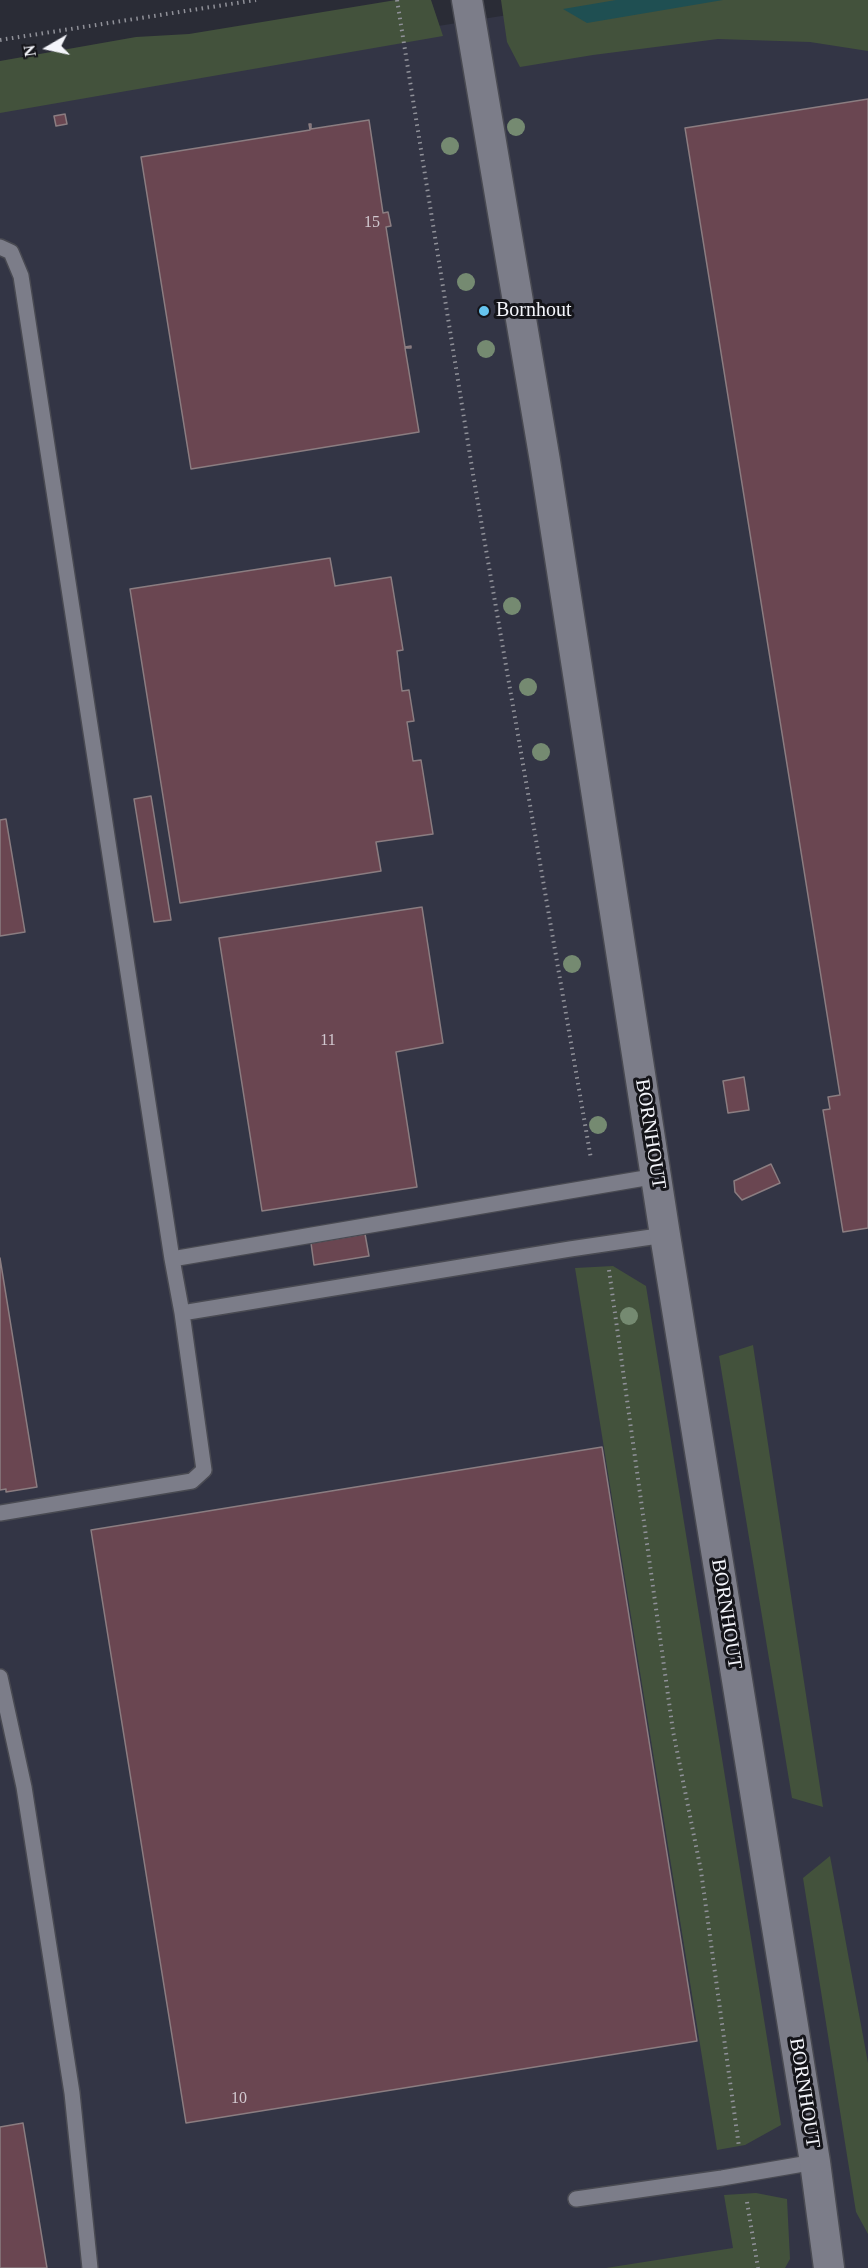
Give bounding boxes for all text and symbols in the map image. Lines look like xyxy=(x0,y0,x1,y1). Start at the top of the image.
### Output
north arrow xyxy=(18,18,78,78)
text: N xyxy=(20,44,39,58)
house number: 15 xyxy=(364,213,380,233)
place label: Bornhout xyxy=(496,299,572,323)
marker: Bornhout xyxy=(477,304,491,318)
house number: 11 xyxy=(320,1031,336,1051)
street label: BORNHOUT xyxy=(629,1077,671,1191)
street label: BORNHOUT xyxy=(705,1557,747,1671)
street label: BORNHOUT xyxy=(783,2036,825,2150)
house number: 10 xyxy=(231,2089,247,2109)

